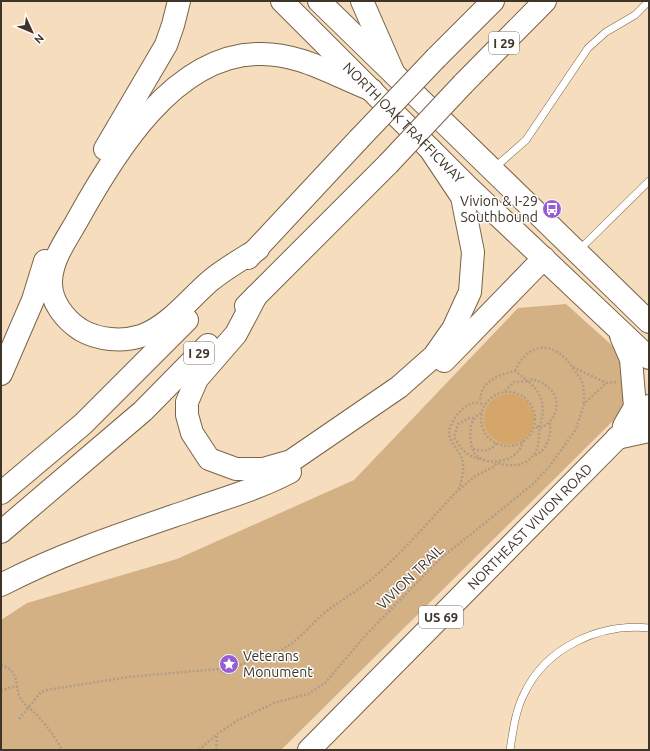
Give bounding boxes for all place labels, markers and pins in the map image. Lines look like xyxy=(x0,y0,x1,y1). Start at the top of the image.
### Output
place label: Vivion & I-29 Southbound xyxy=(460,193,538,225)
bus stop icon: Vivion & I-29 Southbound xyxy=(541,198,563,220)
place label: Veterans Monument xyxy=(243,648,313,680)
place icon: Veterans Monument xyxy=(218,653,240,675)

